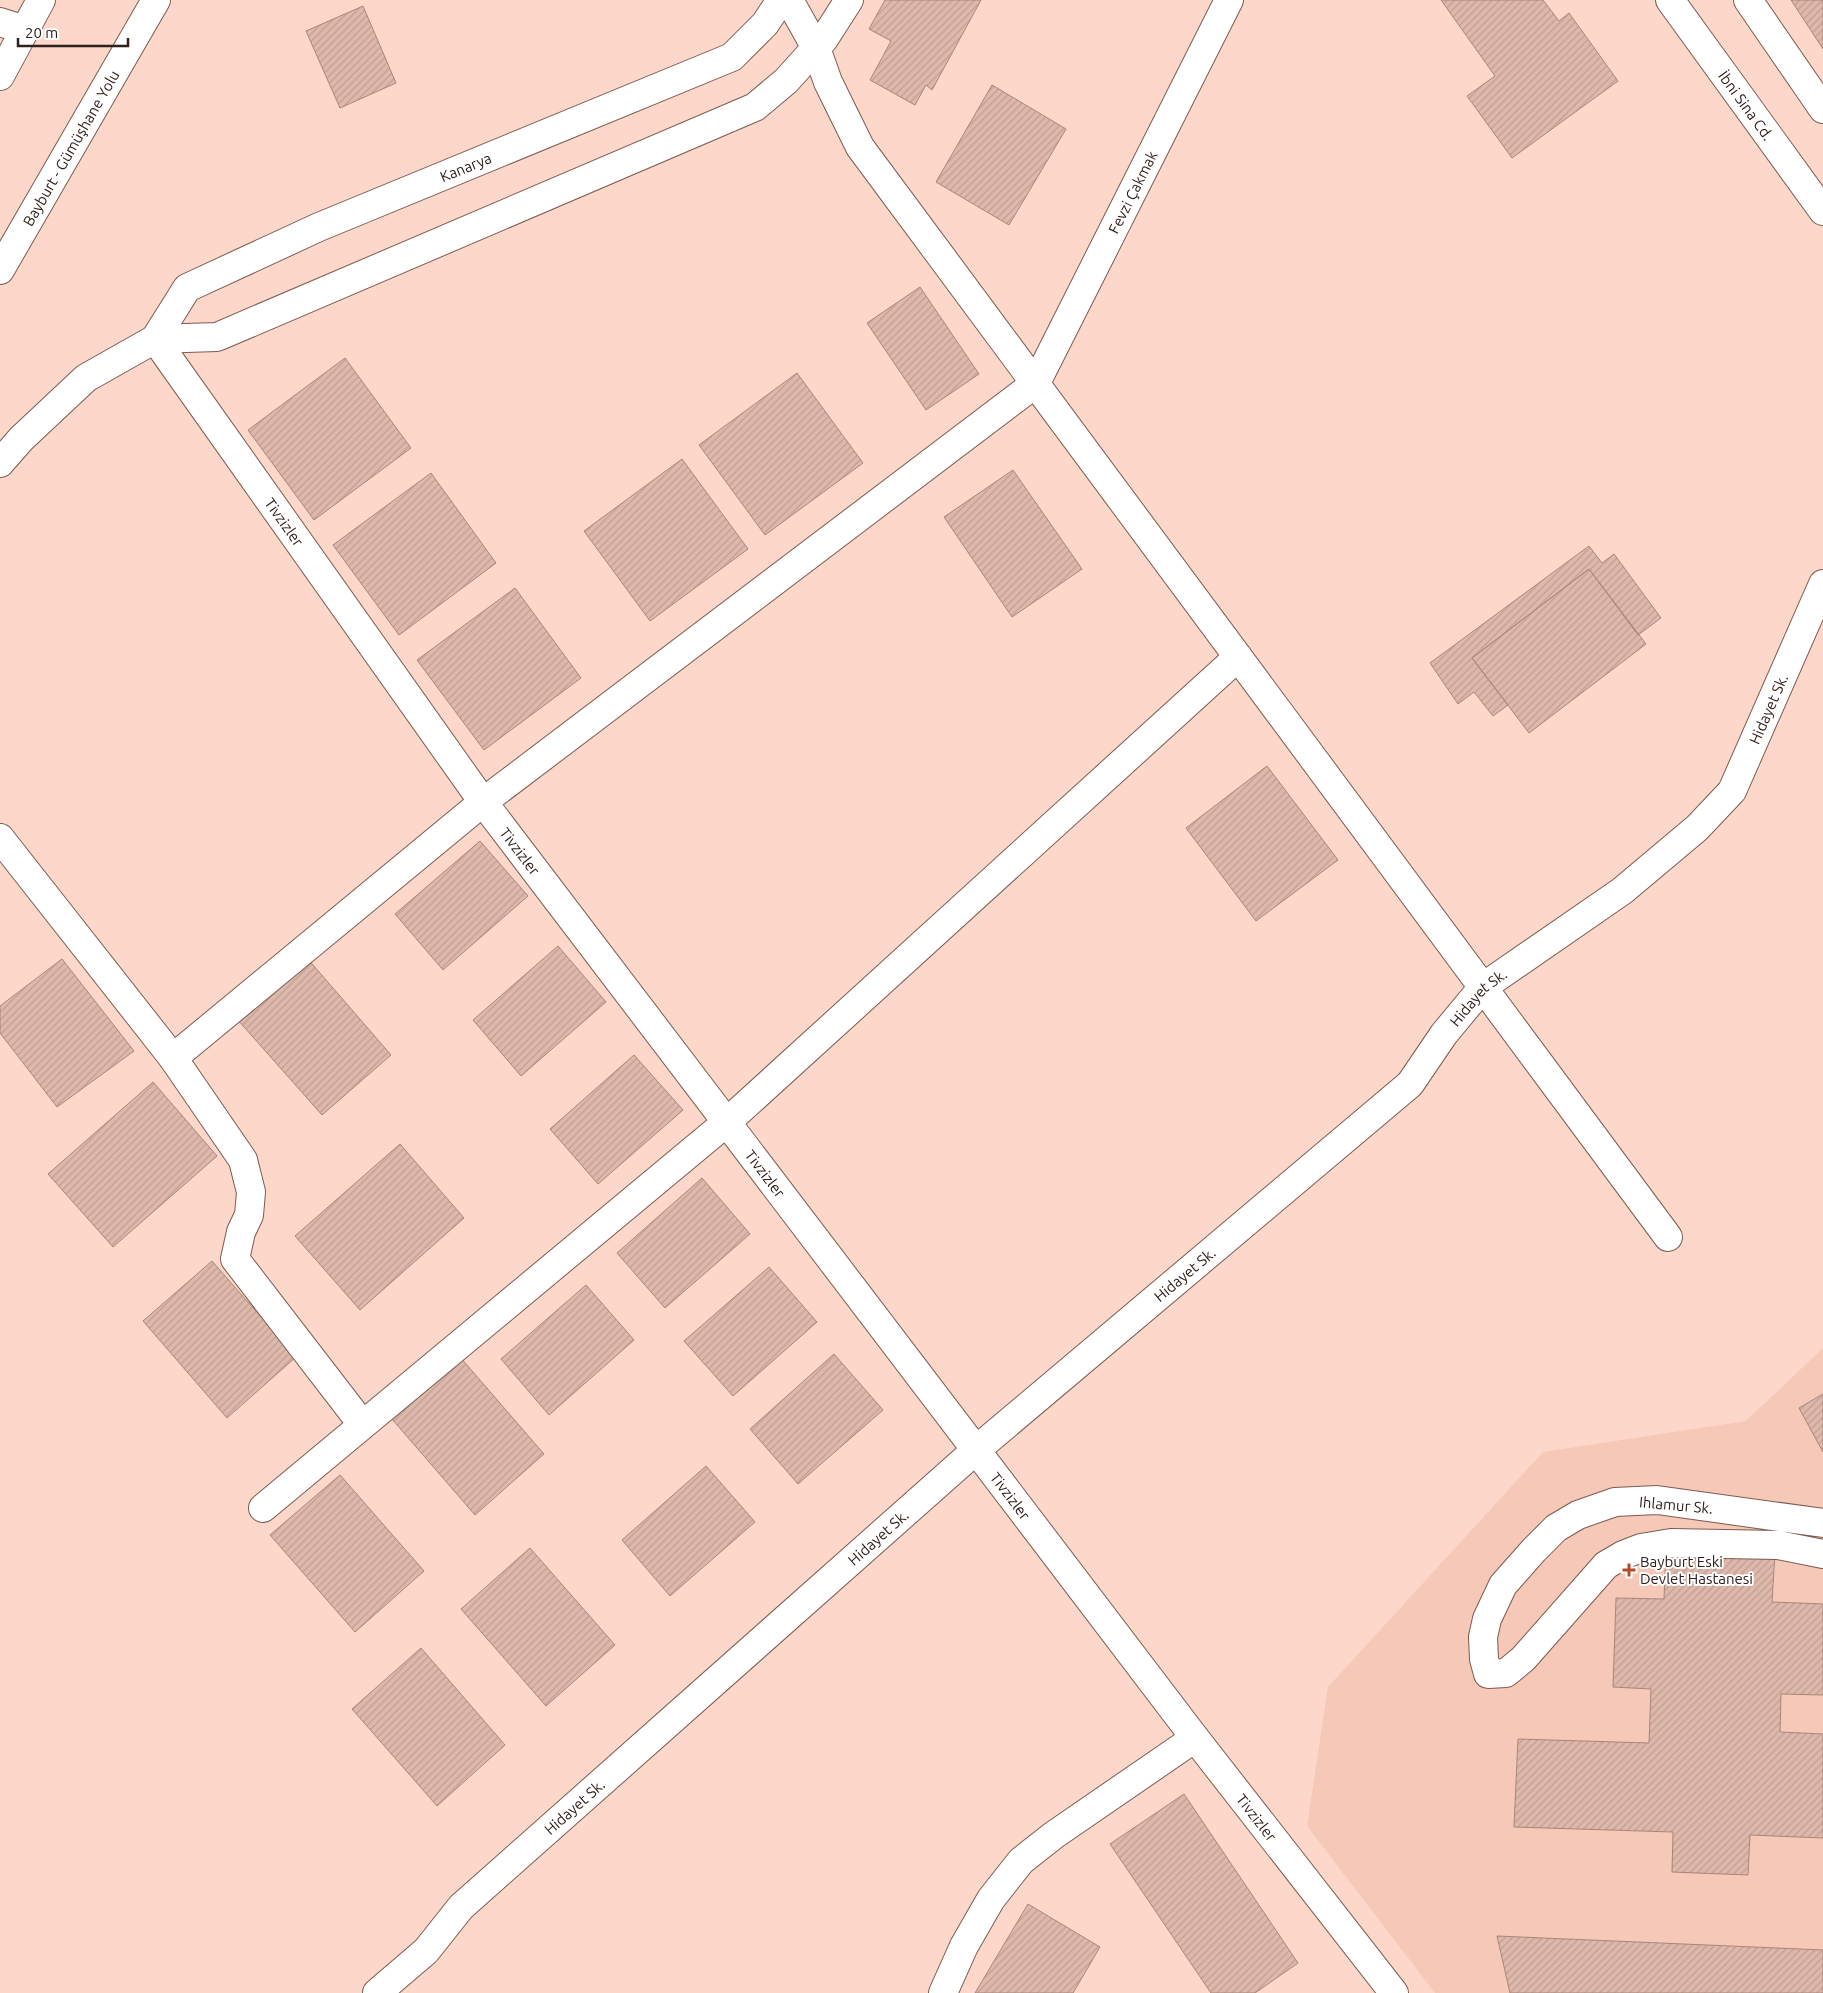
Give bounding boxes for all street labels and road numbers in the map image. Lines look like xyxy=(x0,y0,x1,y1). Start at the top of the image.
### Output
street label: Bayburt - Gümüşhane Yolu xyxy=(19,67,122,229)
street label: İbni Sina Cd. xyxy=(1716,67,1777,143)
street label: Fevzi Çakmak xyxy=(1104,147,1160,236)
street label: Kanarya xyxy=(437,149,494,185)
street label: Tivzizler xyxy=(262,494,308,549)
street label: Hidayet Sk. xyxy=(1745,671,1791,747)
street label: Tivzizler xyxy=(497,824,544,878)
street label: Hidayet Sk. xyxy=(1446,965,1510,1029)
street label: Tivzizler xyxy=(742,1146,789,1201)
street label: Hidayet Sk. xyxy=(1150,1244,1218,1305)
street label: Tivzizler xyxy=(987,1469,1034,1523)
street label: Ihlamur Sk. xyxy=(1638,1493,1714,1517)
street label: Hidayet Sk. xyxy=(844,1506,911,1568)
street label: Hidayet Sk. xyxy=(541,1775,608,1838)
street label: Tivzizler xyxy=(1233,1790,1281,1844)

